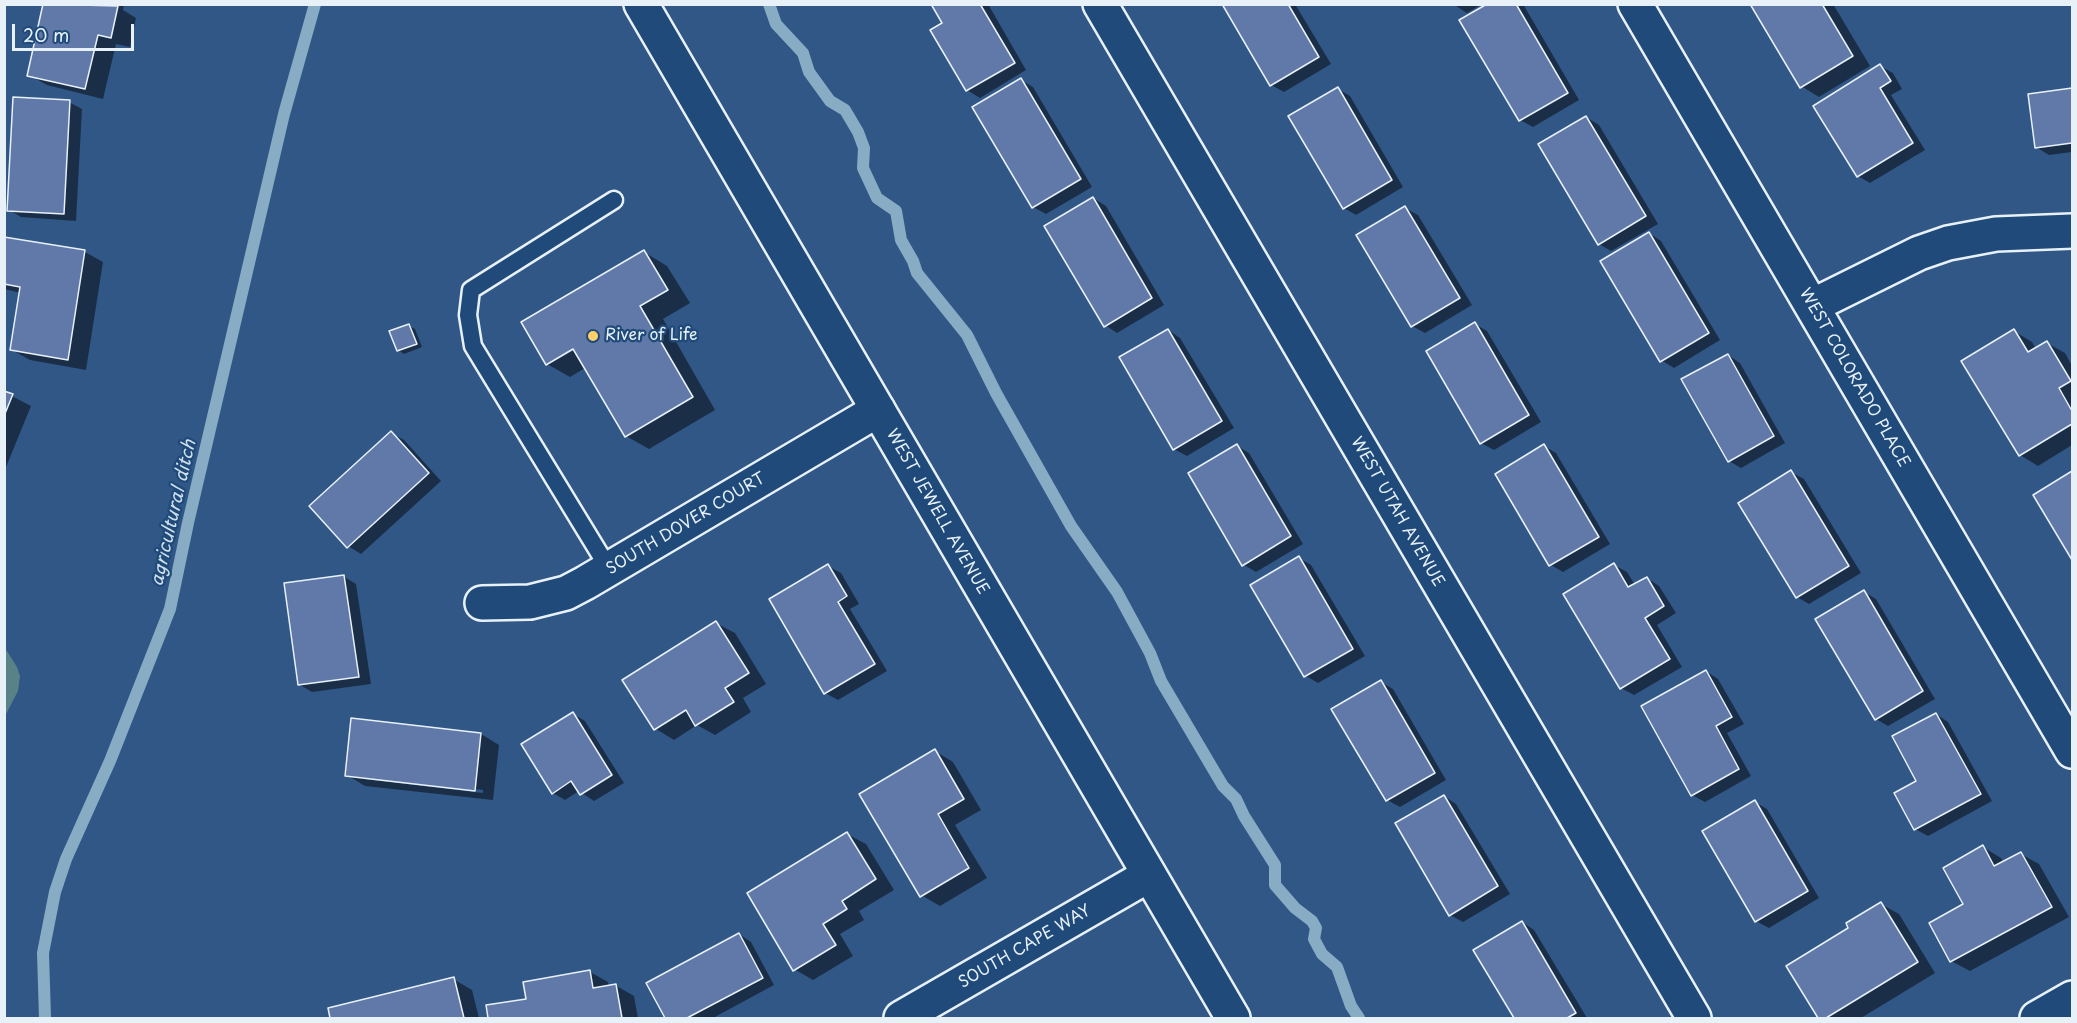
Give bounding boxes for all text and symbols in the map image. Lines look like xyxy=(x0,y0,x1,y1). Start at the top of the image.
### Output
scale bar xyxy=(15,12,136,50)
text: 20 m xyxy=(23,21,69,48)
street label: WEST COLORADO PLACE xyxy=(1795,285,1913,471)
place label: River of Life xyxy=(605,326,698,346)
marker: River of Life xyxy=(586,329,600,343)
street label: WEST JEWELL AVENUE xyxy=(882,426,992,598)
street label: WEST UTAH AVENUE xyxy=(1346,434,1448,590)
water label: agricultural ditch xyxy=(147,438,201,588)
street label: SOUTH DOVER COURT xyxy=(603,469,769,579)
street label: SOUTH CAPE WAY xyxy=(955,901,1095,993)

